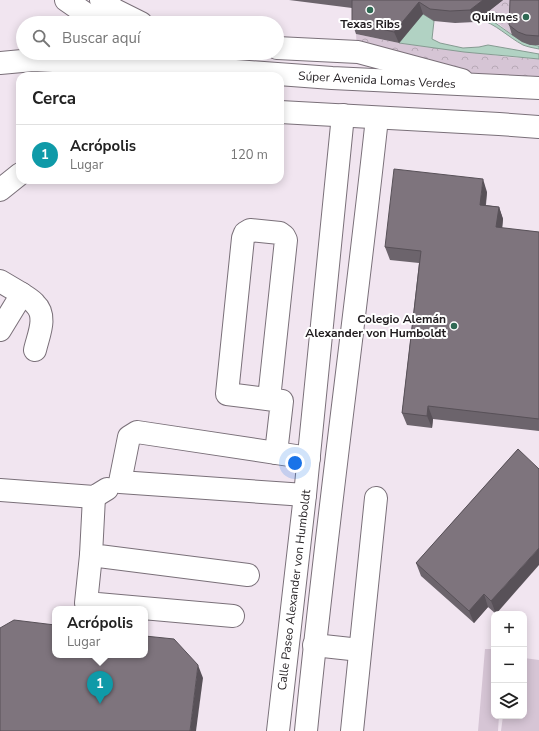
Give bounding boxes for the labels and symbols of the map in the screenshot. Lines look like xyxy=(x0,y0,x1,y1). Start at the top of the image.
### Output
marker: Texas Ribs xyxy=(365,5,375,15)
place label: Quilmes xyxy=(472,9,518,25)
marker: Quilmes xyxy=(521,12,531,22)
place label: Texas Ribs xyxy=(340,16,400,32)
street label: Súper Avenida Lomas Verdes xyxy=(298,68,456,92)
place label: Colegio Alemán Alexander von Humboldt xyxy=(305,311,446,341)
marker: Colegio Alemán Alexander von Humboldt xyxy=(449,321,459,331)
your location xyxy=(285,453,305,473)
street label: Calle Paseo Alexander von Humboldt xyxy=(274,488,314,691)
pin: 1 xyxy=(87,671,113,704)

